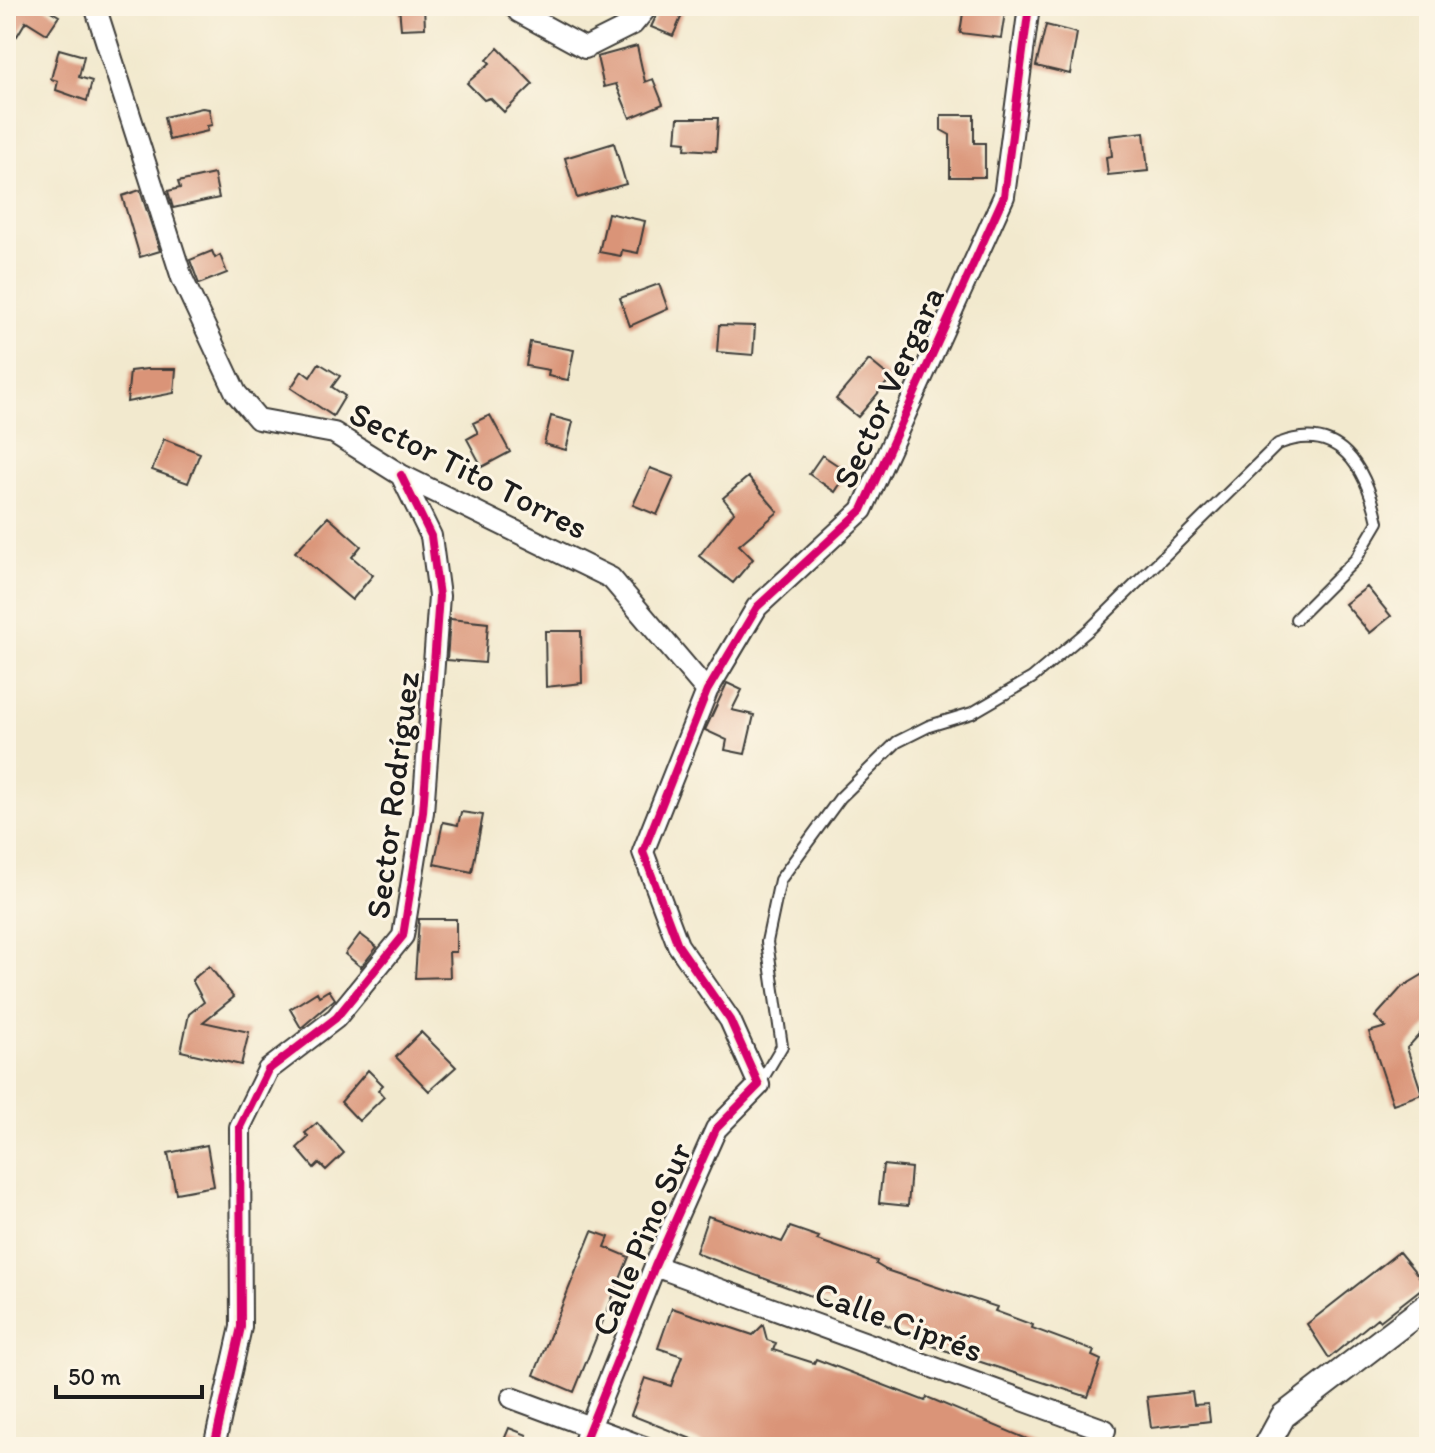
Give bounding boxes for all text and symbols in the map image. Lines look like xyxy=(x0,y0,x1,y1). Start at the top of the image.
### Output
street label: Sector Vergara xyxy=(824,280,953,494)
street label: Sector Tito Torres xyxy=(343,393,595,548)
street label: Sector Rodríguez xyxy=(357,669,428,921)
street label: Calle Pino Sur xyxy=(582,1136,701,1342)
street label: Calle Ciprés xyxy=(809,1272,989,1371)
scale bar xyxy=(56,1349,202,1399)
text: 50 m xyxy=(68,1362,121,1391)

